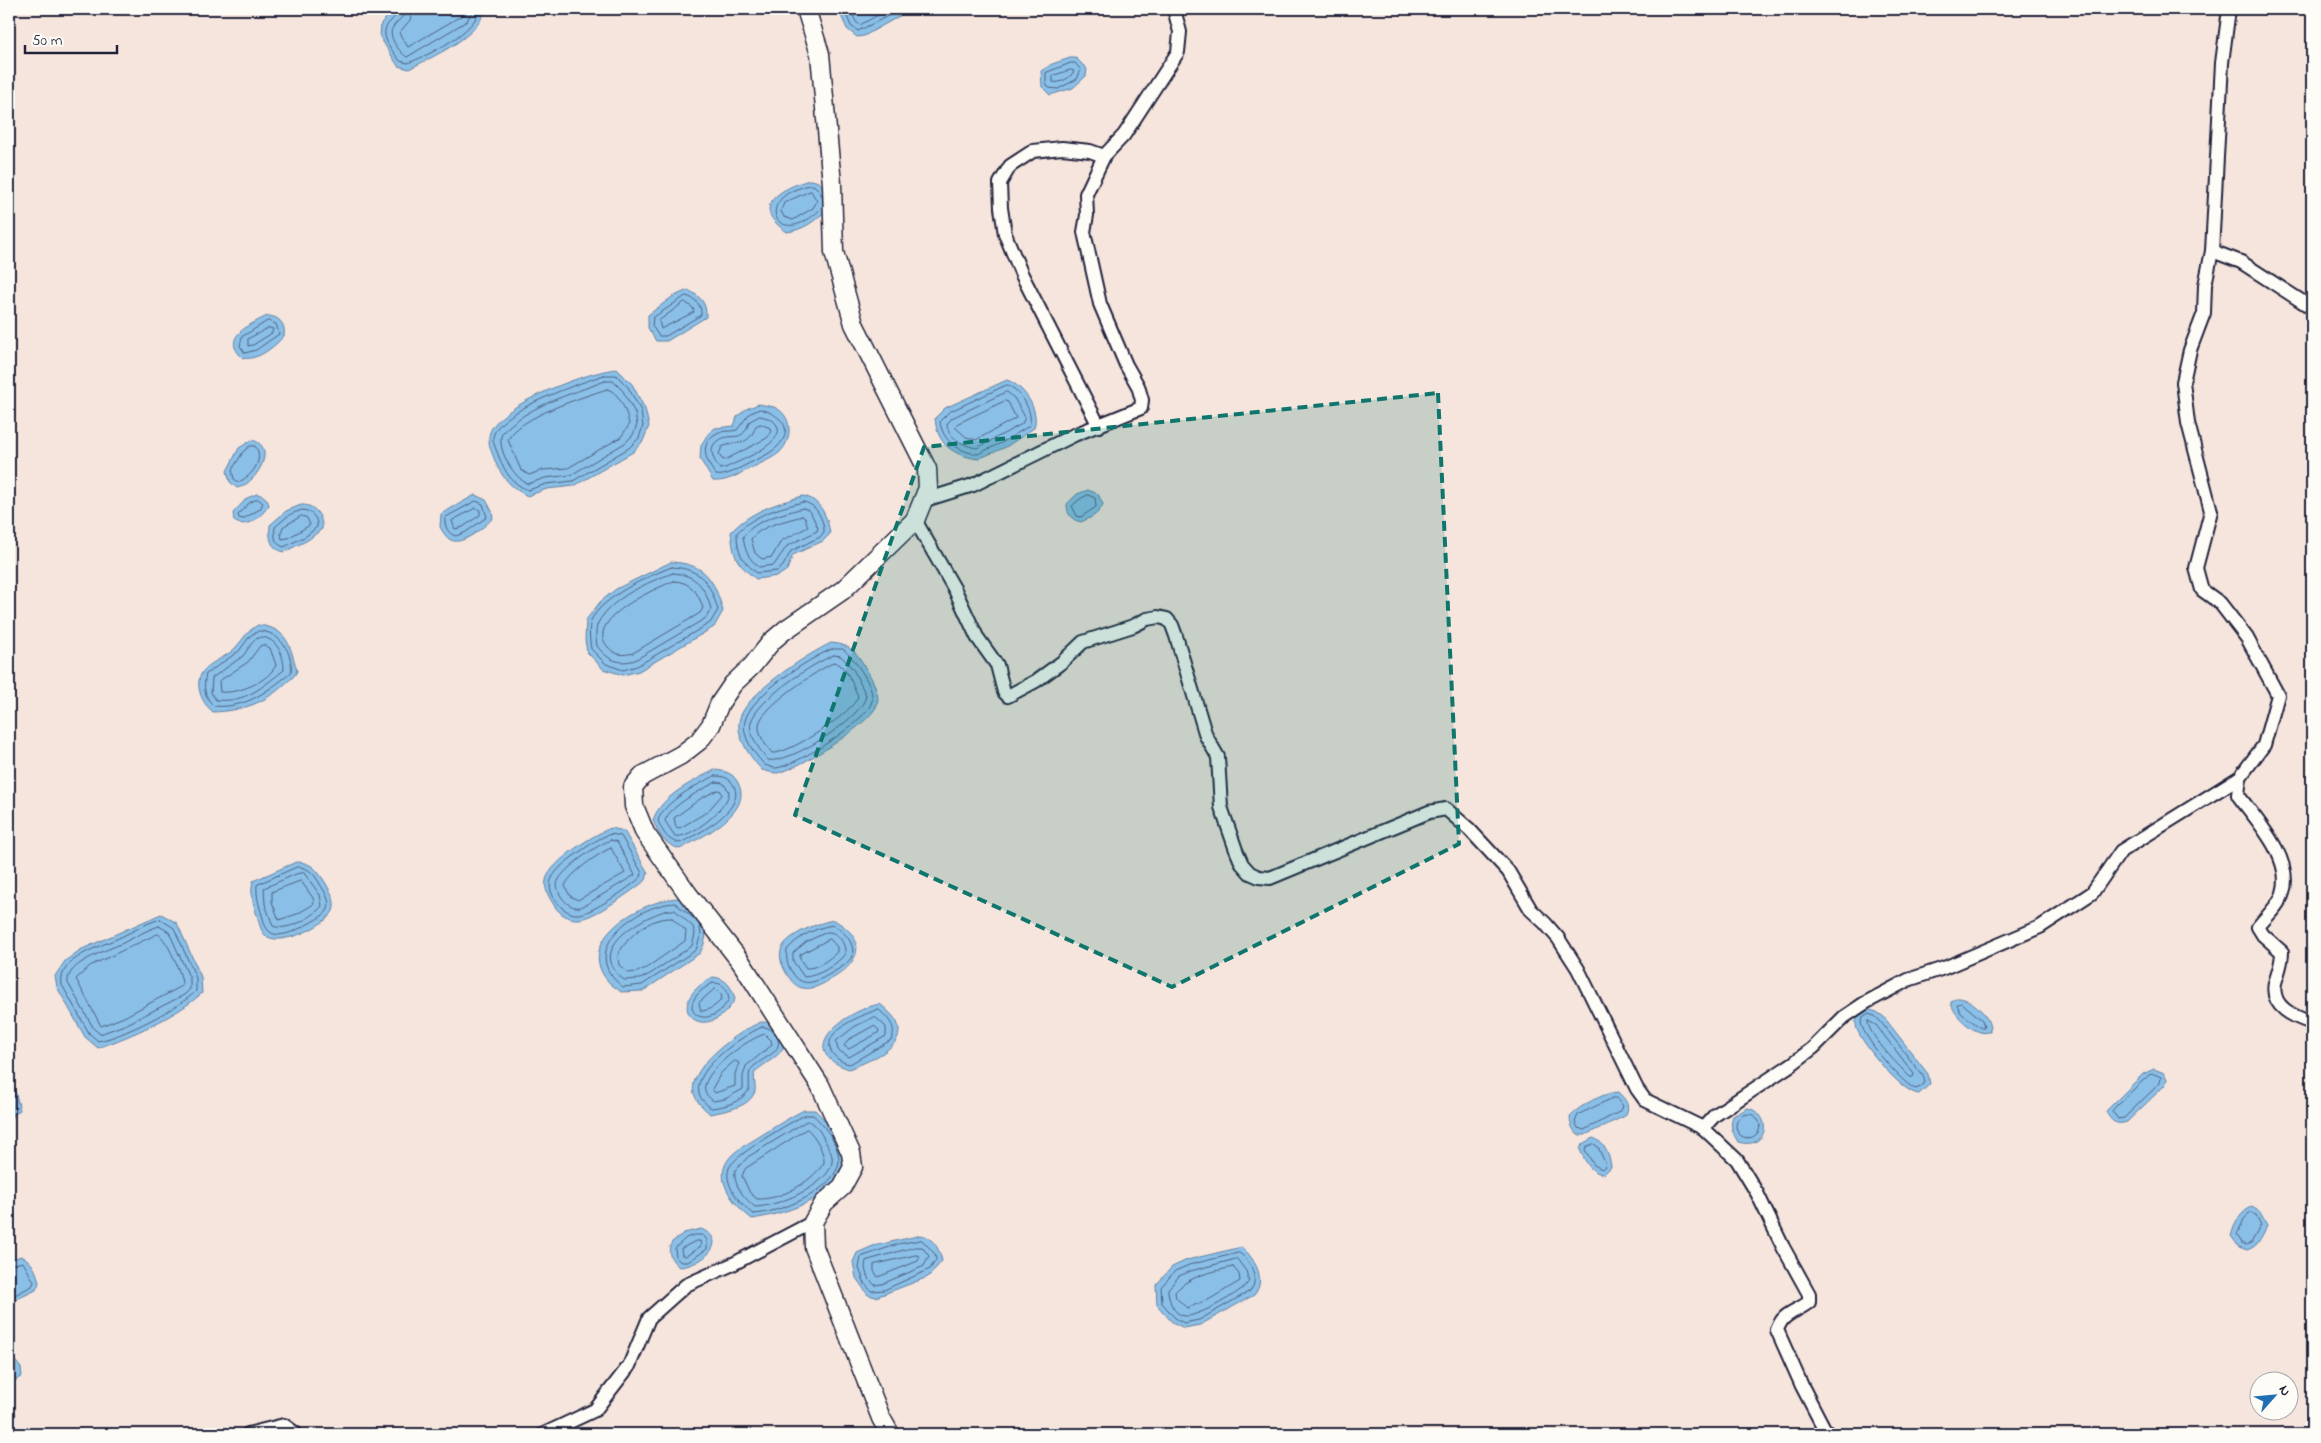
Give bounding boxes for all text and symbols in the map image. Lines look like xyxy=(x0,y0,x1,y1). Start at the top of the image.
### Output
scale bar xyxy=(25,22,118,54)
text: 50 m xyxy=(32,30,63,52)
north arrow xyxy=(2248,1370,2298,1420)
text: N xyxy=(2273,1382,2296,1400)

